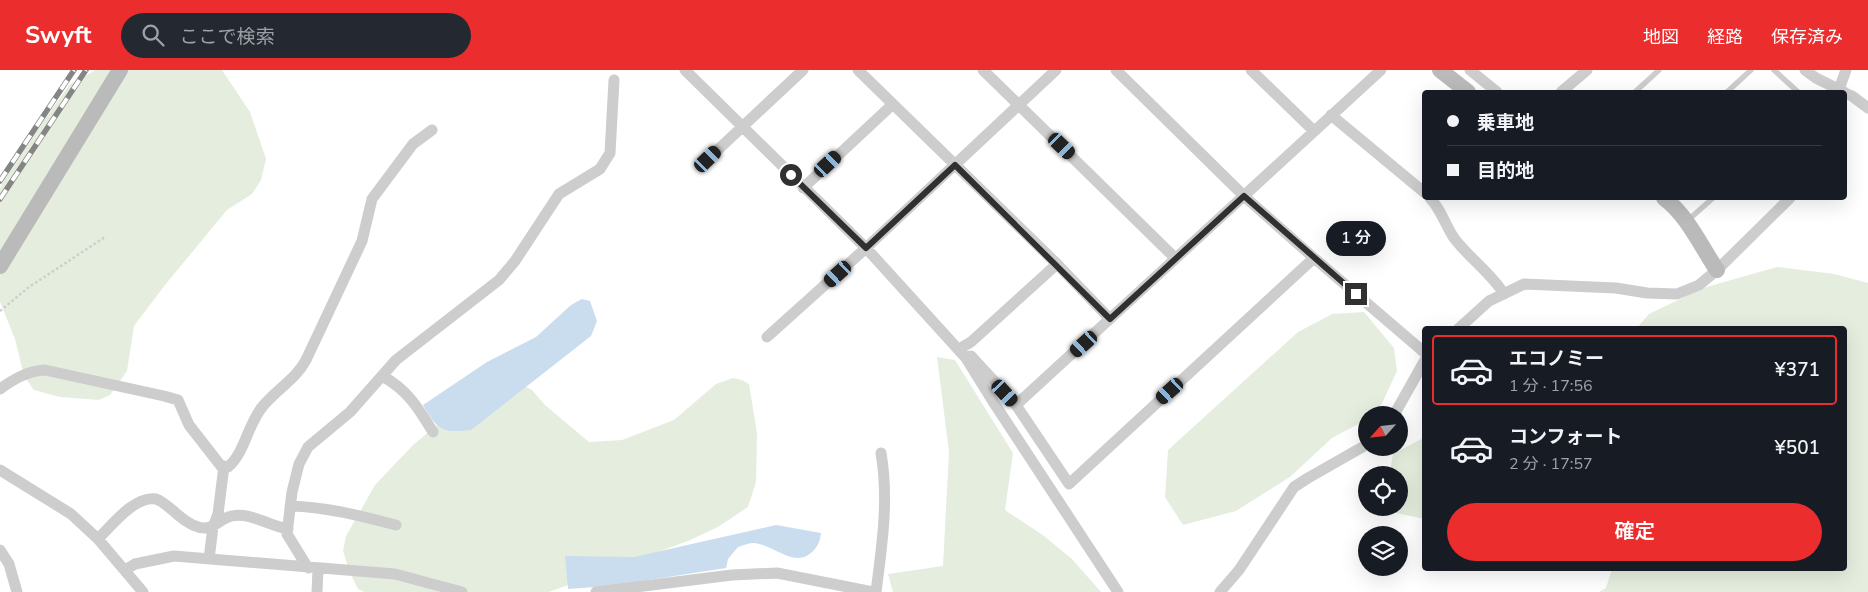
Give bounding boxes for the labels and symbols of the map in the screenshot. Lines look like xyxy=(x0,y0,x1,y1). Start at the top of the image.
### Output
car xyxy=(1046,130,1078,162)
car xyxy=(691,143,724,175)
car xyxy=(811,148,844,180)
route start xyxy=(780,164,802,186)
callout: 1 分 xyxy=(1326,222,1386,256)
car xyxy=(821,258,854,290)
route end xyxy=(1345,283,1367,305)
car xyxy=(1067,328,1100,360)
car xyxy=(1153,375,1186,407)
car xyxy=(989,377,1020,409)
north arrow xyxy=(1358,406,1408,456)

